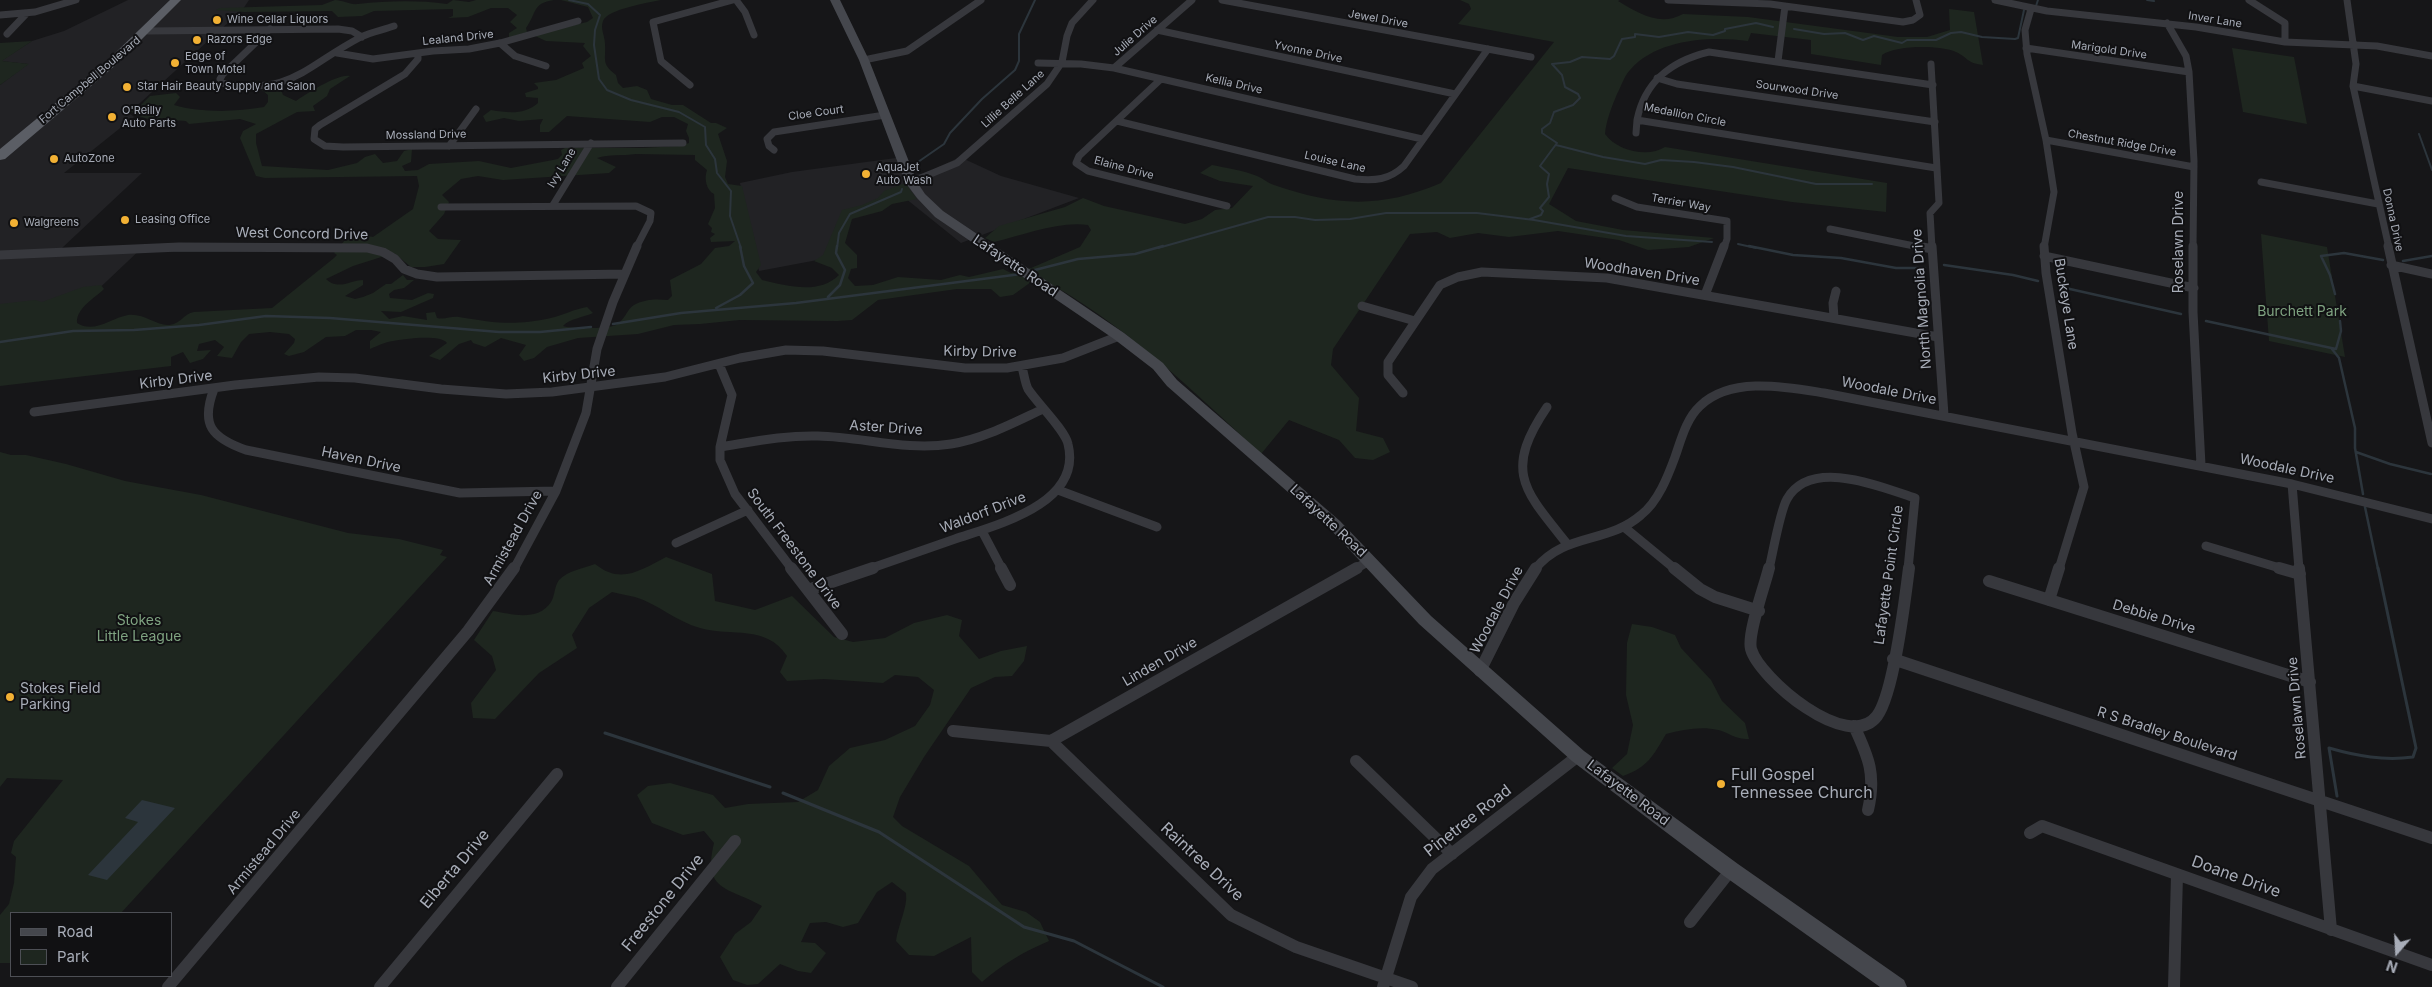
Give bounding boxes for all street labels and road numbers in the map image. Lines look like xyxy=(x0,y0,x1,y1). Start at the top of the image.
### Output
street label: Jewel Drive xyxy=(1347,7,1409,31)
street label: Inver Lane xyxy=(2187,9,2243,31)
street label: Julie Drive xyxy=(1110,13,1160,59)
street label: Lealand Drive xyxy=(422,28,494,48)
street label: Fort Campbell Boulevard xyxy=(37,34,143,126)
street label: Yvonne Drive xyxy=(1272,38,1344,66)
street label: Marigold Drive xyxy=(2070,38,2148,62)
street label: Lillie Belle Lane xyxy=(979,67,1047,131)
street label: Kellia Drive xyxy=(1204,71,1264,97)
street label: Sourwood Drive xyxy=(1755,78,1839,102)
street label: Medallion Circle xyxy=(1643,101,1727,129)
street label: Cloe Court xyxy=(787,103,845,123)
street label: Chestnut Ridge Drive xyxy=(2067,127,2177,159)
street label: Mossland Drive xyxy=(386,128,466,142)
street label: Ivy Lane xyxy=(545,146,579,190)
street label: Louise Lane xyxy=(1303,149,1367,175)
street label: Elaine Drive xyxy=(1093,154,1155,182)
street label: Donna Drive xyxy=(2380,187,2406,253)
street label: Terrier Way xyxy=(1650,191,1712,215)
street label: Roselawn Drive xyxy=(2171,191,2187,293)
street label: West Concord Drive xyxy=(236,224,368,244)
street label: North Magnolia Drive xyxy=(1909,228,1935,370)
street label: Lafayette Road xyxy=(969,231,1061,301)
street label: Woodhaven Drive xyxy=(1583,255,1701,289)
street label: Buckeye Lane xyxy=(2050,257,2082,351)
street label: Kirby Drive xyxy=(943,343,1017,361)
street label: Kirby Drive xyxy=(542,363,616,387)
street label: Kirby Drive xyxy=(139,367,213,393)
street label: Woodale Drive xyxy=(1840,374,1938,408)
street label: Aster Drive xyxy=(849,417,923,439)
street label: Haven Drive xyxy=(320,443,402,477)
street label: Woodale Drive xyxy=(2238,451,2336,487)
street label: Lafayette Road xyxy=(1286,481,1370,561)
street label: South Freestone Drive xyxy=(743,485,845,613)
street label: Armistead Drive xyxy=(480,488,546,588)
street label: Waldorf Drive xyxy=(938,489,1028,537)
street label: Lafayette Point Circle xyxy=(1871,504,1907,646)
street label: Woodale Drive xyxy=(1467,563,1527,657)
street label: Debbie Drive xyxy=(2111,596,2197,638)
street label: Linden Drive xyxy=(1120,634,1200,690)
street label: Roselawn Drive xyxy=(2284,656,2310,760)
street label: R S Bradley Boulevard xyxy=(2095,703,2239,765)
street label: Lafayette Road xyxy=(1584,757,1672,829)
street label: Pinetree Road xyxy=(1420,781,1516,861)
street label: Armistead Drive xyxy=(223,806,305,898)
street label: Raintree Drive xyxy=(1157,819,1247,905)
street label: Elberta Drive xyxy=(416,826,494,912)
street label: Freestone Drive xyxy=(618,851,708,955)
street label: Doane Drive xyxy=(2189,852,2283,902)

